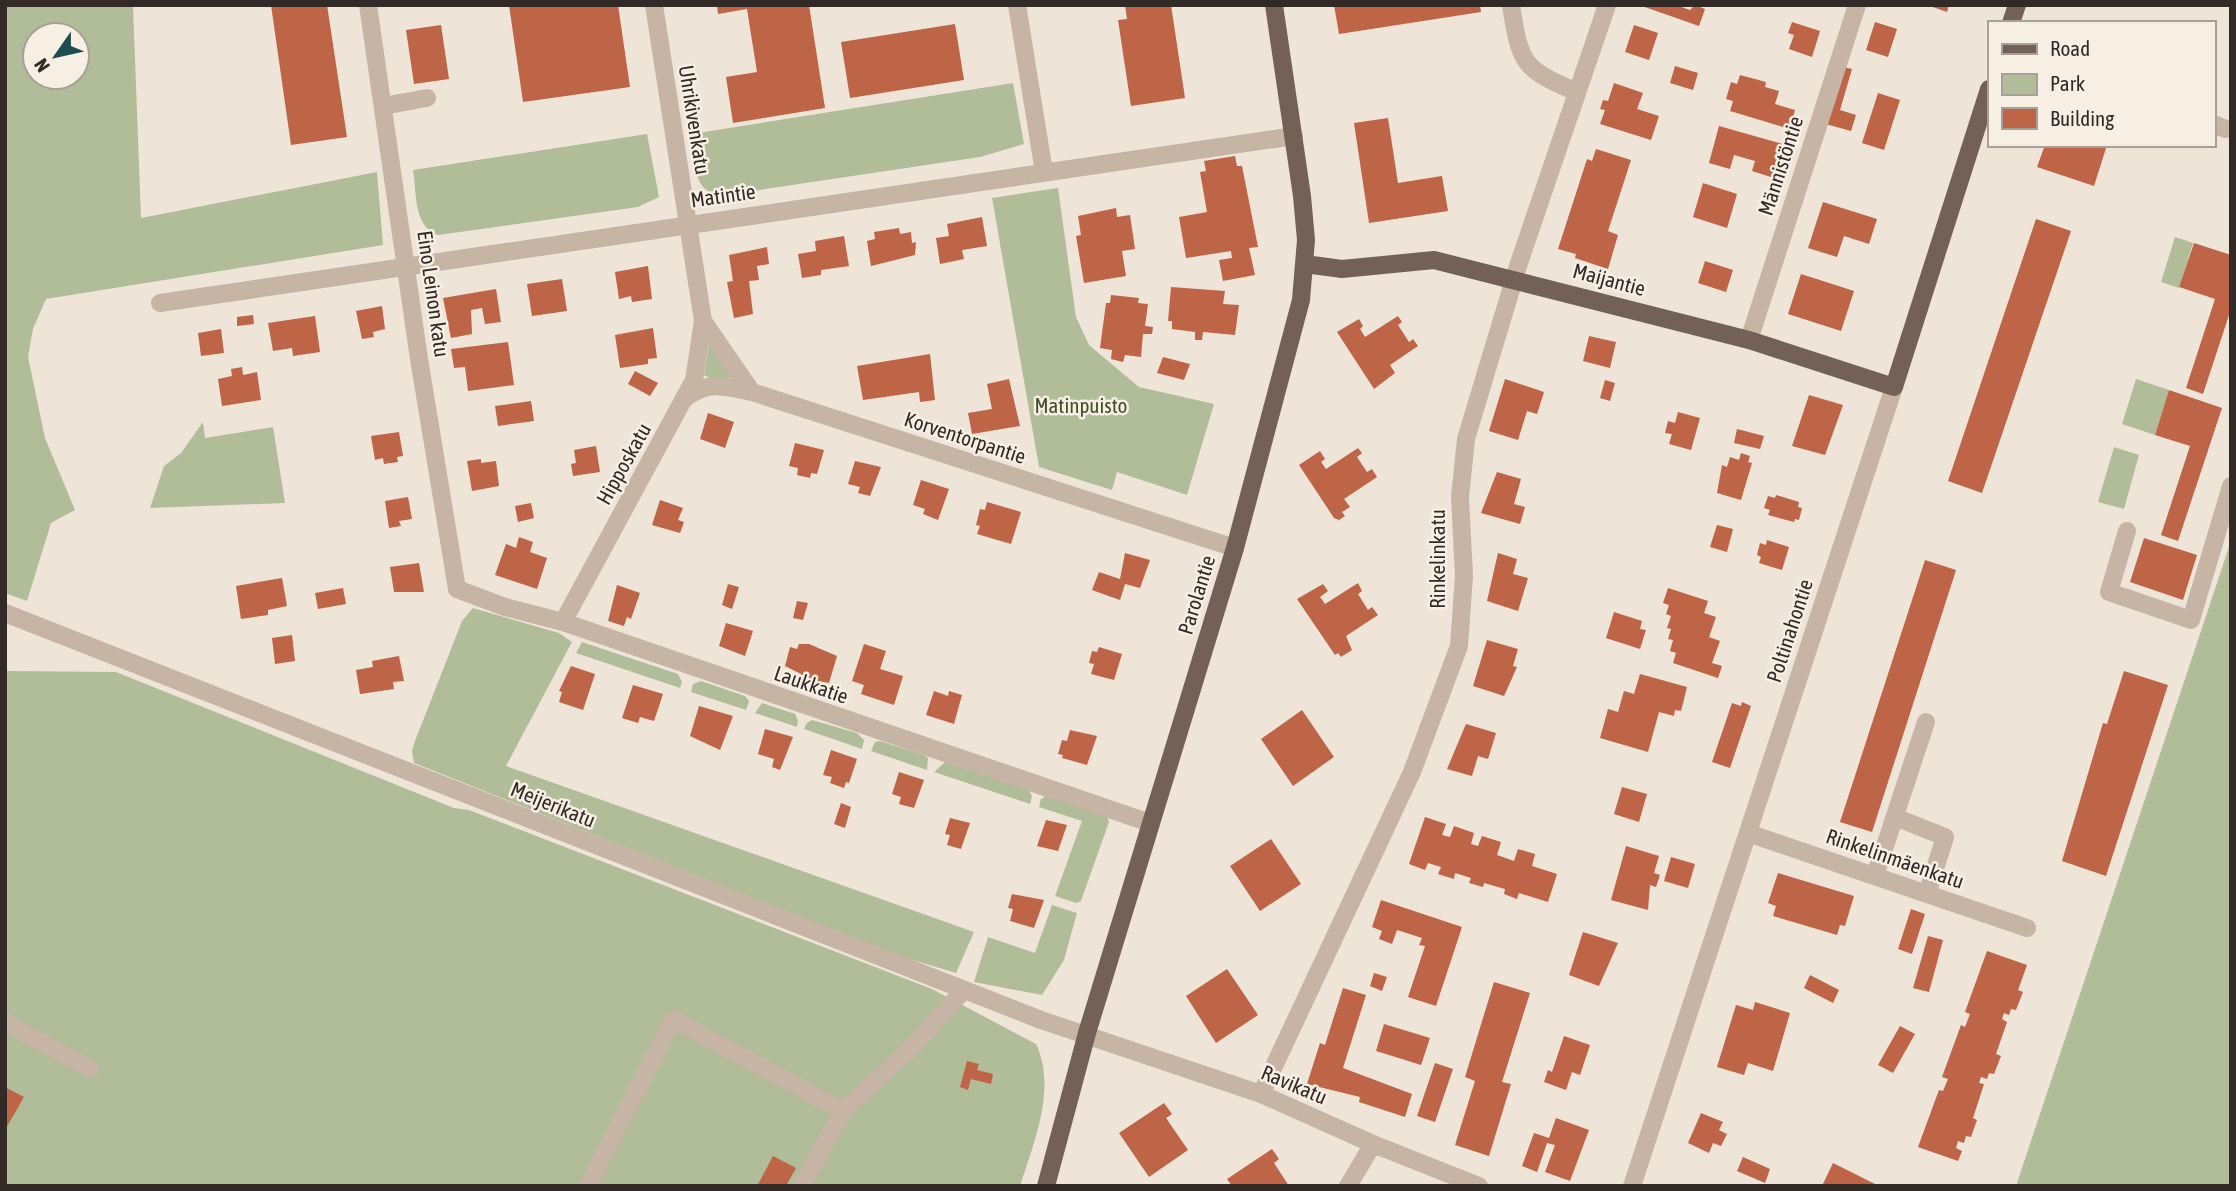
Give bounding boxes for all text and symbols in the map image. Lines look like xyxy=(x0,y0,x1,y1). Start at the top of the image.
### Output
north arrow xyxy=(21,21,91,91)
legend xyxy=(1988,21,2215,147)
text: Road xyxy=(2050,36,2090,60)
text: N xyxy=(30,55,54,76)
street label: Uhrikivenkatu xyxy=(674,63,715,176)
text: Park xyxy=(2050,71,2085,95)
text: Building xyxy=(2050,106,2114,130)
street label: Männistöntie xyxy=(1753,113,1807,218)
street label: Matintie xyxy=(689,179,757,211)
street label: Eino Leinon katu xyxy=(413,229,455,359)
street label: Maijantie xyxy=(1570,258,1648,300)
park label: Matinpuisto xyxy=(1035,393,1127,417)
street label: Korventorpantie xyxy=(902,406,1029,468)
street label: Hipposkatu xyxy=(591,419,655,508)
street label: Rinkelinkatu xyxy=(1425,509,1449,609)
street label: Parolantie xyxy=(1173,552,1219,637)
street label: Poltinahontie xyxy=(1761,576,1817,685)
street label: Laukkatie xyxy=(771,660,851,708)
street label: Meijerikatu xyxy=(508,776,599,832)
street label: Rinkelinmäenkatu xyxy=(1823,823,1967,893)
street label: Ravikatu xyxy=(1258,1060,1331,1109)

